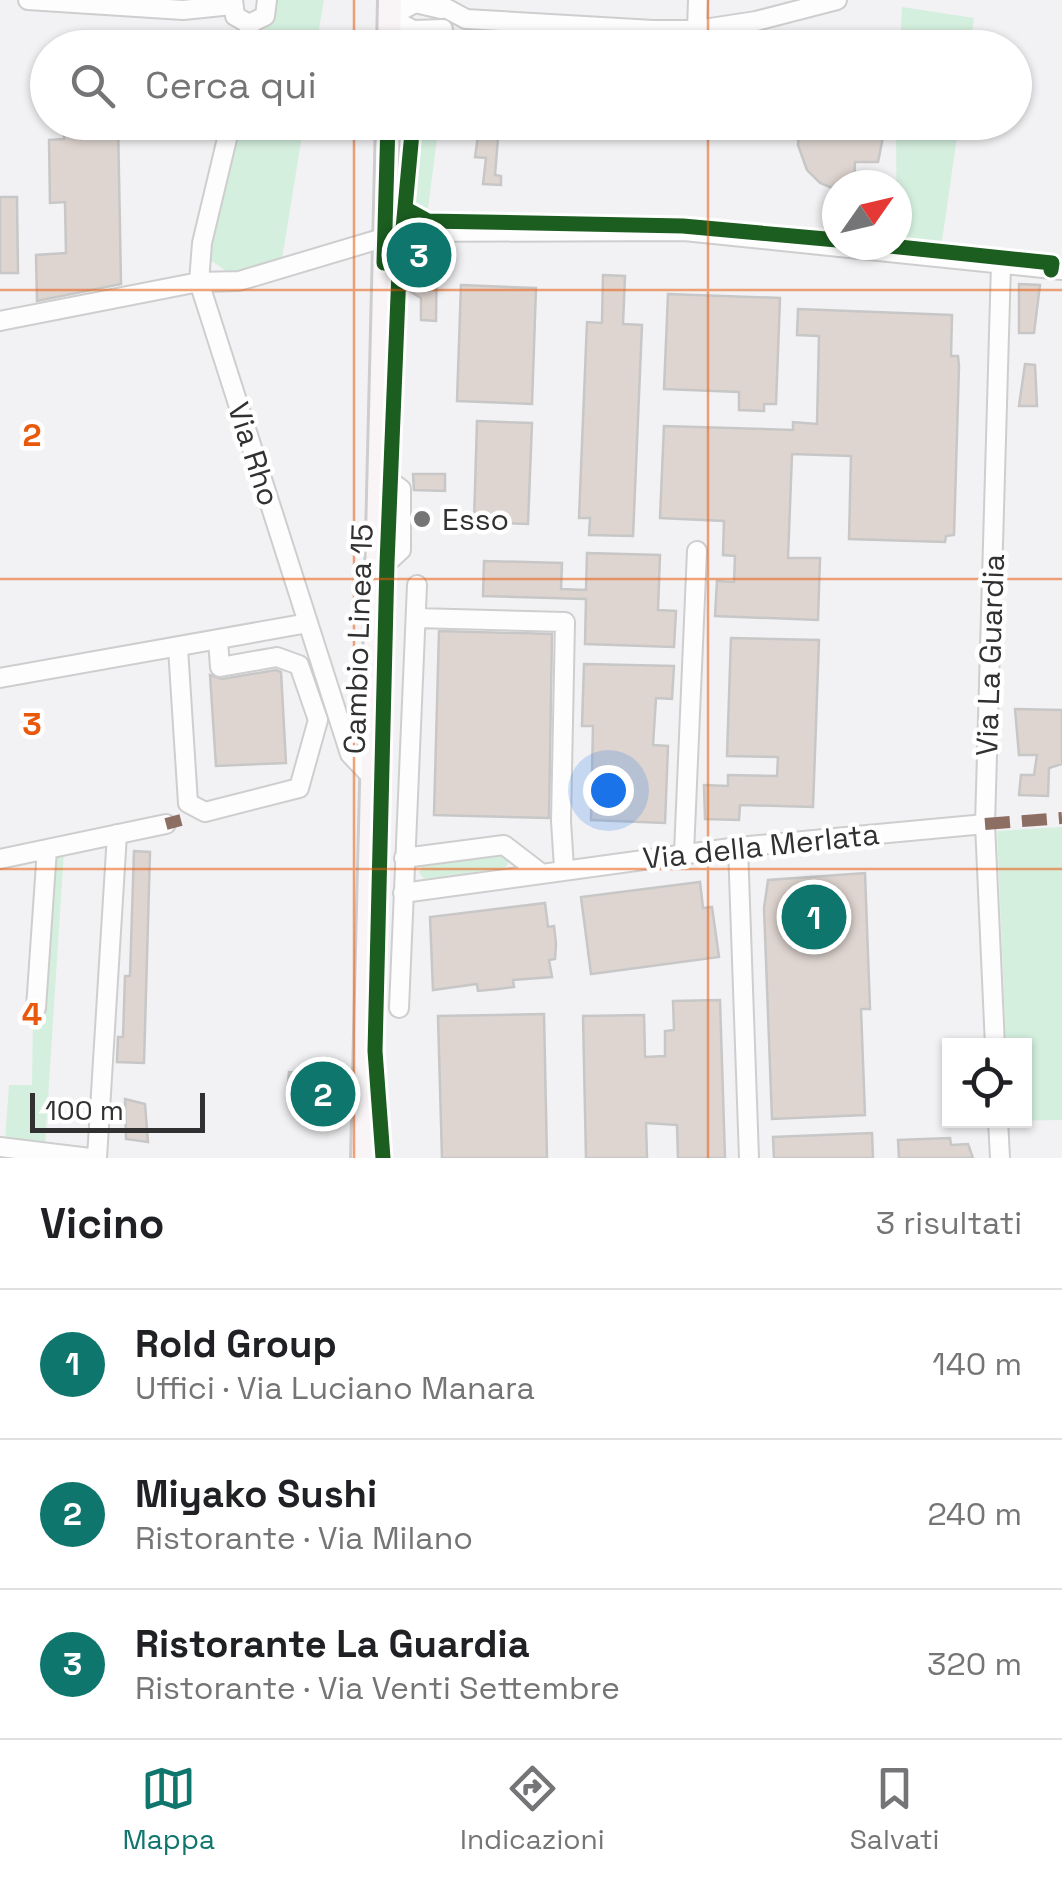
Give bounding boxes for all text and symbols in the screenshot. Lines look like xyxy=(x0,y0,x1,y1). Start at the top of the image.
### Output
search box xyxy=(30,30,1032,140)
icon: search xyxy=(65,58,120,113)
text: Cerca qui xyxy=(145,61,317,109)
north arrow xyxy=(822,170,912,260)
pin: 3 xyxy=(386,218,452,292)
street label: Via Rho xyxy=(219,397,289,511)
text: 2 xyxy=(22,415,42,455)
place label: Esso xyxy=(442,500,509,539)
marker: Esso xyxy=(411,508,433,530)
street label: Cambio Linea 15 xyxy=(334,523,382,755)
street label: Via La Guardia xyxy=(967,553,1013,757)
text: 3 xyxy=(22,704,42,744)
your location xyxy=(583,765,634,816)
street label: Via della Merlata xyxy=(641,814,881,878)
pin: 1 xyxy=(782,880,846,954)
text: 4 xyxy=(22,994,42,1034)
map controls xyxy=(942,1038,1032,1128)
button: locate xyxy=(942,1038,1032,1128)
pin: 2 xyxy=(290,1056,356,1132)
scale bar xyxy=(30,1088,205,1132)
text: 100 m xyxy=(45,1092,124,1128)
text: Vicino xyxy=(40,1197,165,1250)
text: 3 risultati xyxy=(876,1203,1022,1243)
text: Rold Group xyxy=(135,1320,337,1368)
text: 1 xyxy=(65,1344,80,1384)
text: 140 m xyxy=(932,1344,1022,1384)
text: Uffici · Via Luciano Manara xyxy=(135,1368,535,1408)
text: Miyako Sushi xyxy=(135,1470,377,1518)
text: 2 xyxy=(63,1494,82,1534)
text: 240 m xyxy=(927,1494,1022,1534)
text: Ristorante · Via Milano xyxy=(135,1518,473,1558)
text: Ristorante La Guardia xyxy=(135,1620,530,1668)
text: 3 xyxy=(63,1644,82,1684)
text: 320 m xyxy=(927,1644,1022,1684)
text: Ristorante · Via Venti Settembre xyxy=(135,1668,620,1708)
tab: Mappa xyxy=(123,1761,215,1857)
tab: Indicazioni xyxy=(460,1761,605,1857)
tab: Salvati xyxy=(850,1761,939,1857)

